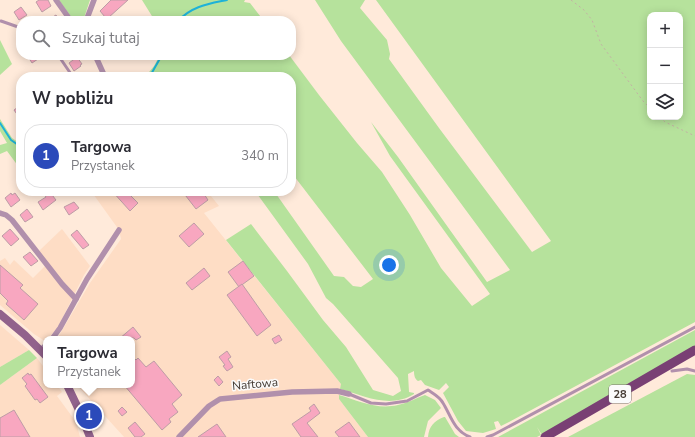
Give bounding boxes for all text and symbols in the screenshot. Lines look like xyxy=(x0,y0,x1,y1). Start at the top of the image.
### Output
map controls xyxy=(647,12,683,120)
button: + xyxy=(647,12,683,48)
search box xyxy=(16,16,296,60)
icon: search xyxy=(30,27,52,49)
text: Szukaj tutaj xyxy=(62,28,140,48)
button: − xyxy=(647,48,683,84)
button: layers xyxy=(647,84,683,120)
text: W pobliżu xyxy=(32,87,113,110)
text: Targowa xyxy=(71,137,132,157)
text: 1 xyxy=(42,147,50,165)
text: 340 m xyxy=(241,147,279,165)
text: Przystanek xyxy=(71,157,135,175)
your location xyxy=(379,255,399,275)
popup xyxy=(43,336,135,388)
text: Targowa xyxy=(57,343,118,363)
text: Przystanek xyxy=(57,363,121,381)
street label: Naftowa xyxy=(231,374,279,394)
road number: 28 xyxy=(609,385,631,403)
pin: 1 xyxy=(76,401,102,431)

